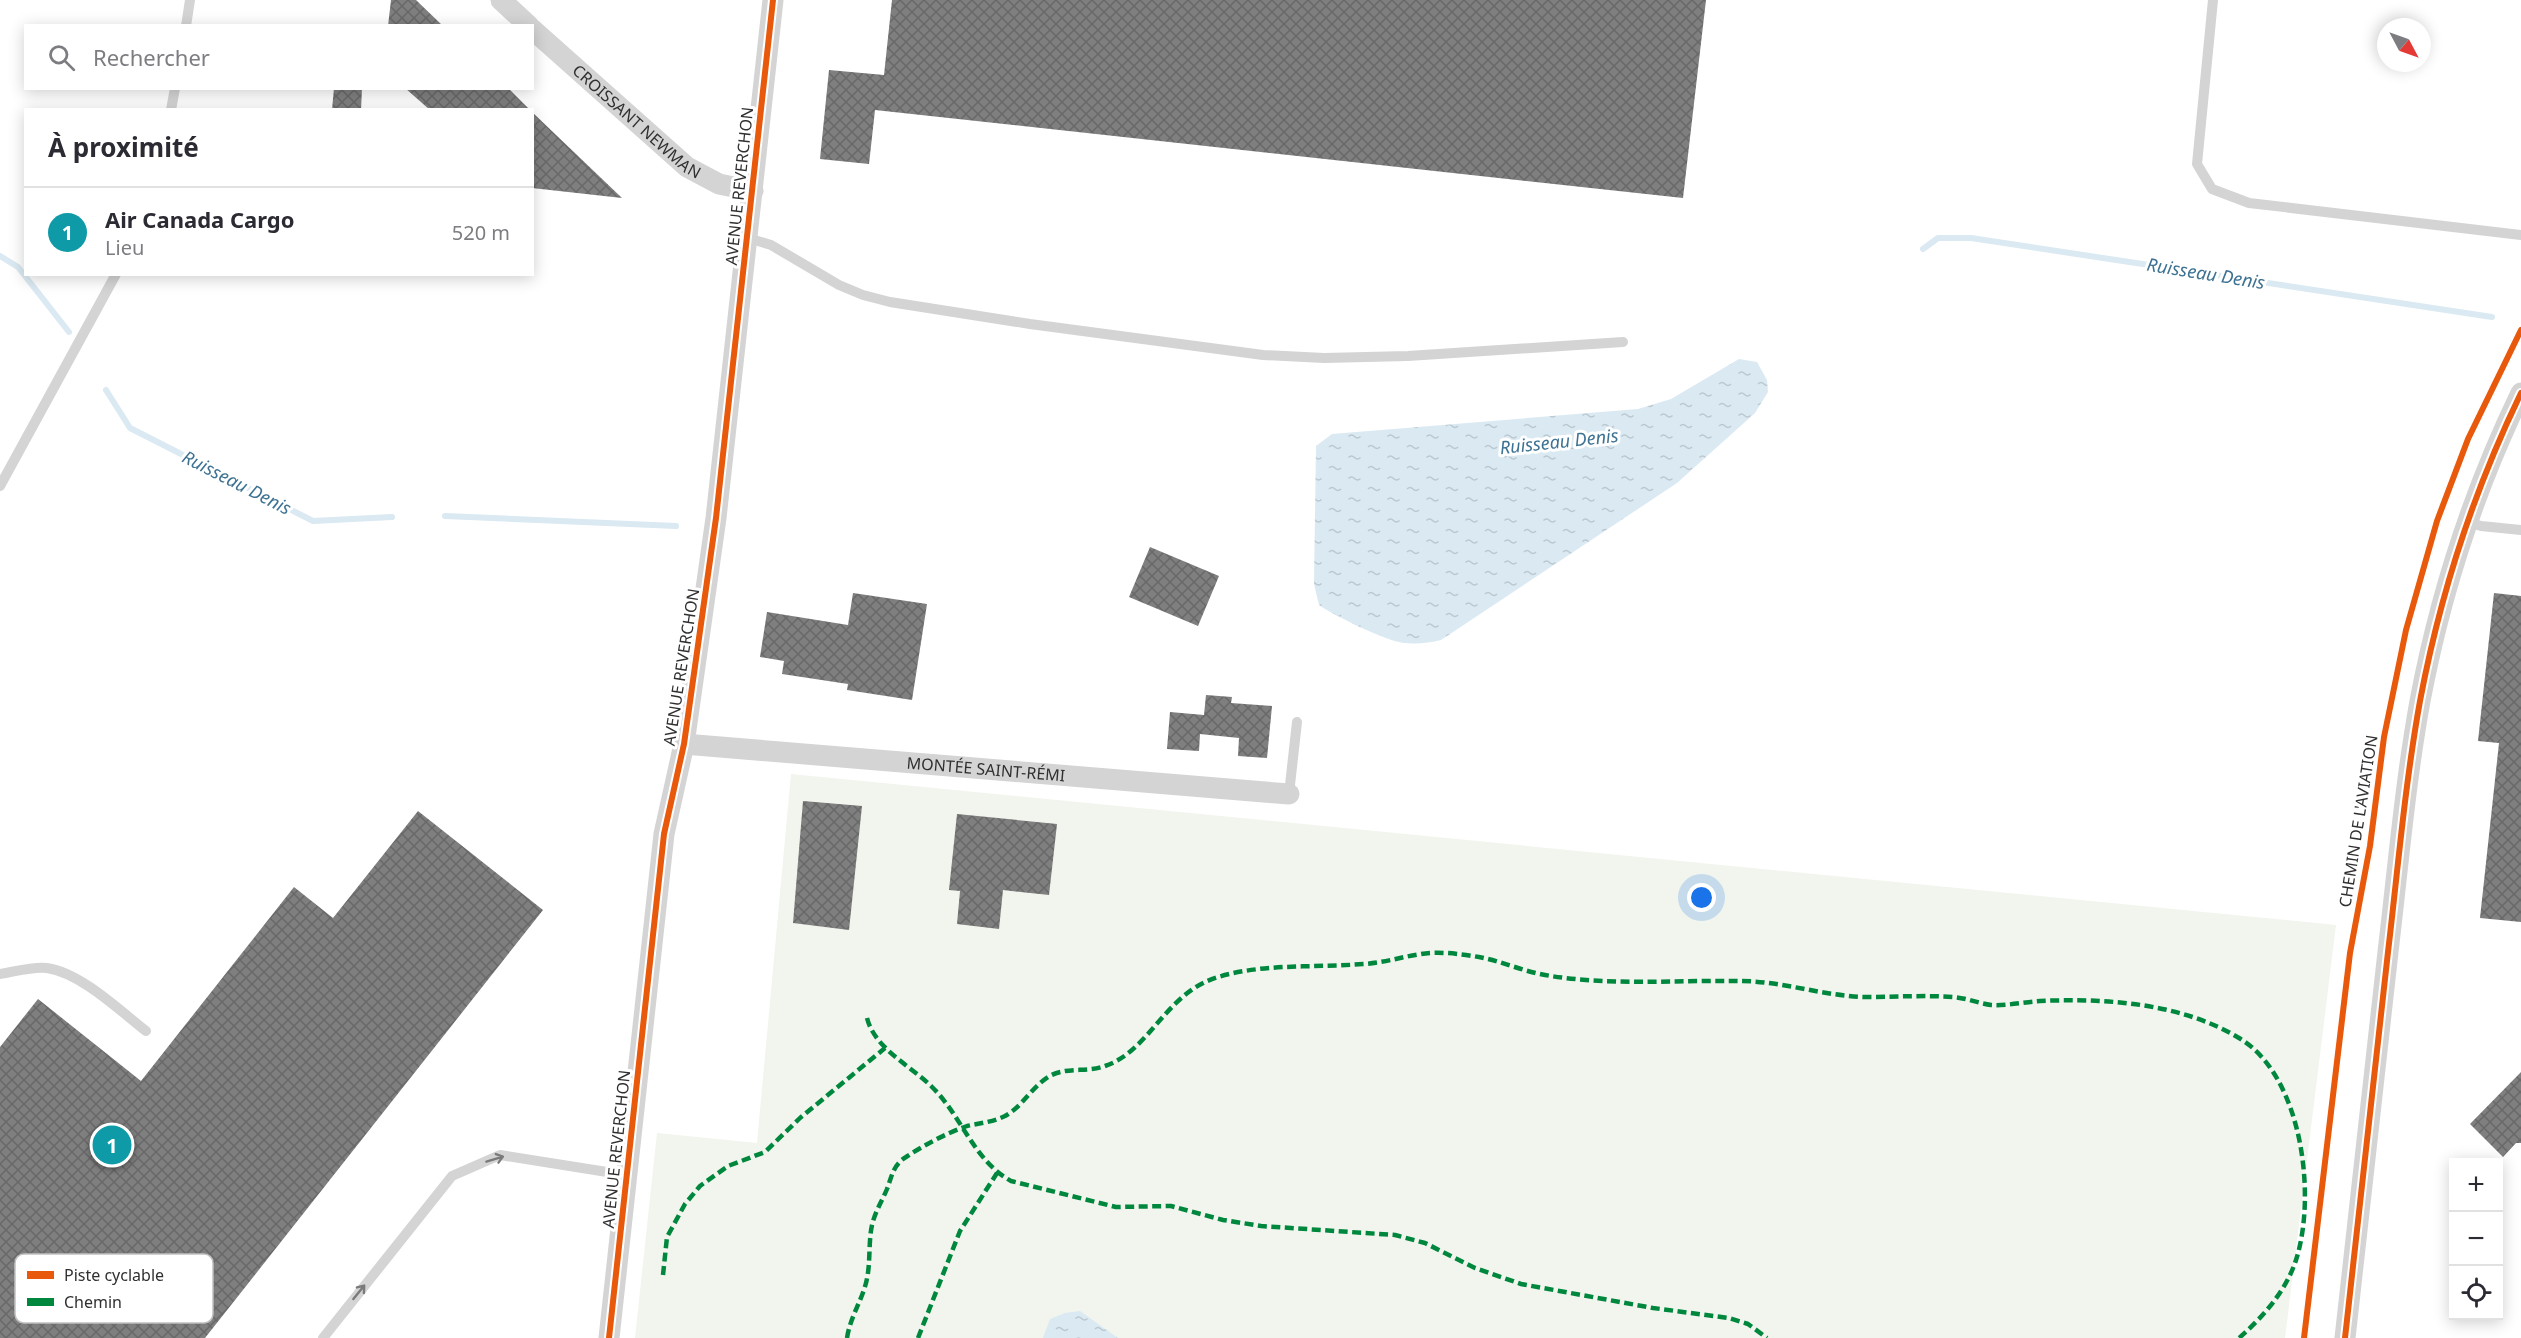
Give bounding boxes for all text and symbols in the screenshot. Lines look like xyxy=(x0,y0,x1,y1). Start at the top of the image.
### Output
north arrow xyxy=(2377,18,2431,72)
search box xyxy=(24,24,534,90)
icon: search xyxy=(45,41,78,74)
text: Rechercher xyxy=(93,42,210,72)
street label: CROISSANT NEWMAN xyxy=(568,59,705,183)
street label: AVENUE REVERCHON xyxy=(720,106,758,266)
text: À proximité xyxy=(48,129,199,165)
text: Air Canada Cargo xyxy=(105,204,295,234)
text: 1 xyxy=(62,219,73,246)
text: 520 m xyxy=(452,219,510,246)
text: Lieu xyxy=(105,234,144,261)
water label: Ruisseau Denis xyxy=(2145,252,2267,294)
water label: Ruisseau Denis xyxy=(1499,423,1620,459)
water label: Ruisseau Denis xyxy=(179,444,296,520)
street label: AVENUE REVERCHON xyxy=(658,587,704,747)
street label: CHEMIN DE L'AVIATION xyxy=(2334,733,2382,909)
street label: MONTÉE SAINT-RÉMI xyxy=(906,751,1066,786)
your location xyxy=(1687,883,1716,912)
street label: AVENUE REVERCHON xyxy=(597,1069,635,1229)
pin: 1 xyxy=(92,1122,132,1168)
one-way arrow xyxy=(485,1153,504,1164)
map controls xyxy=(2449,1158,2503,1320)
button: + xyxy=(2449,1158,2503,1212)
button: − xyxy=(2449,1212,2503,1266)
legend xyxy=(15,1254,213,1323)
text: Piste cyclable xyxy=(64,1264,164,1286)
button: locate xyxy=(2449,1266,2503,1320)
one-way arrow xyxy=(353,1284,366,1300)
text: Chemin xyxy=(64,1291,122,1313)

